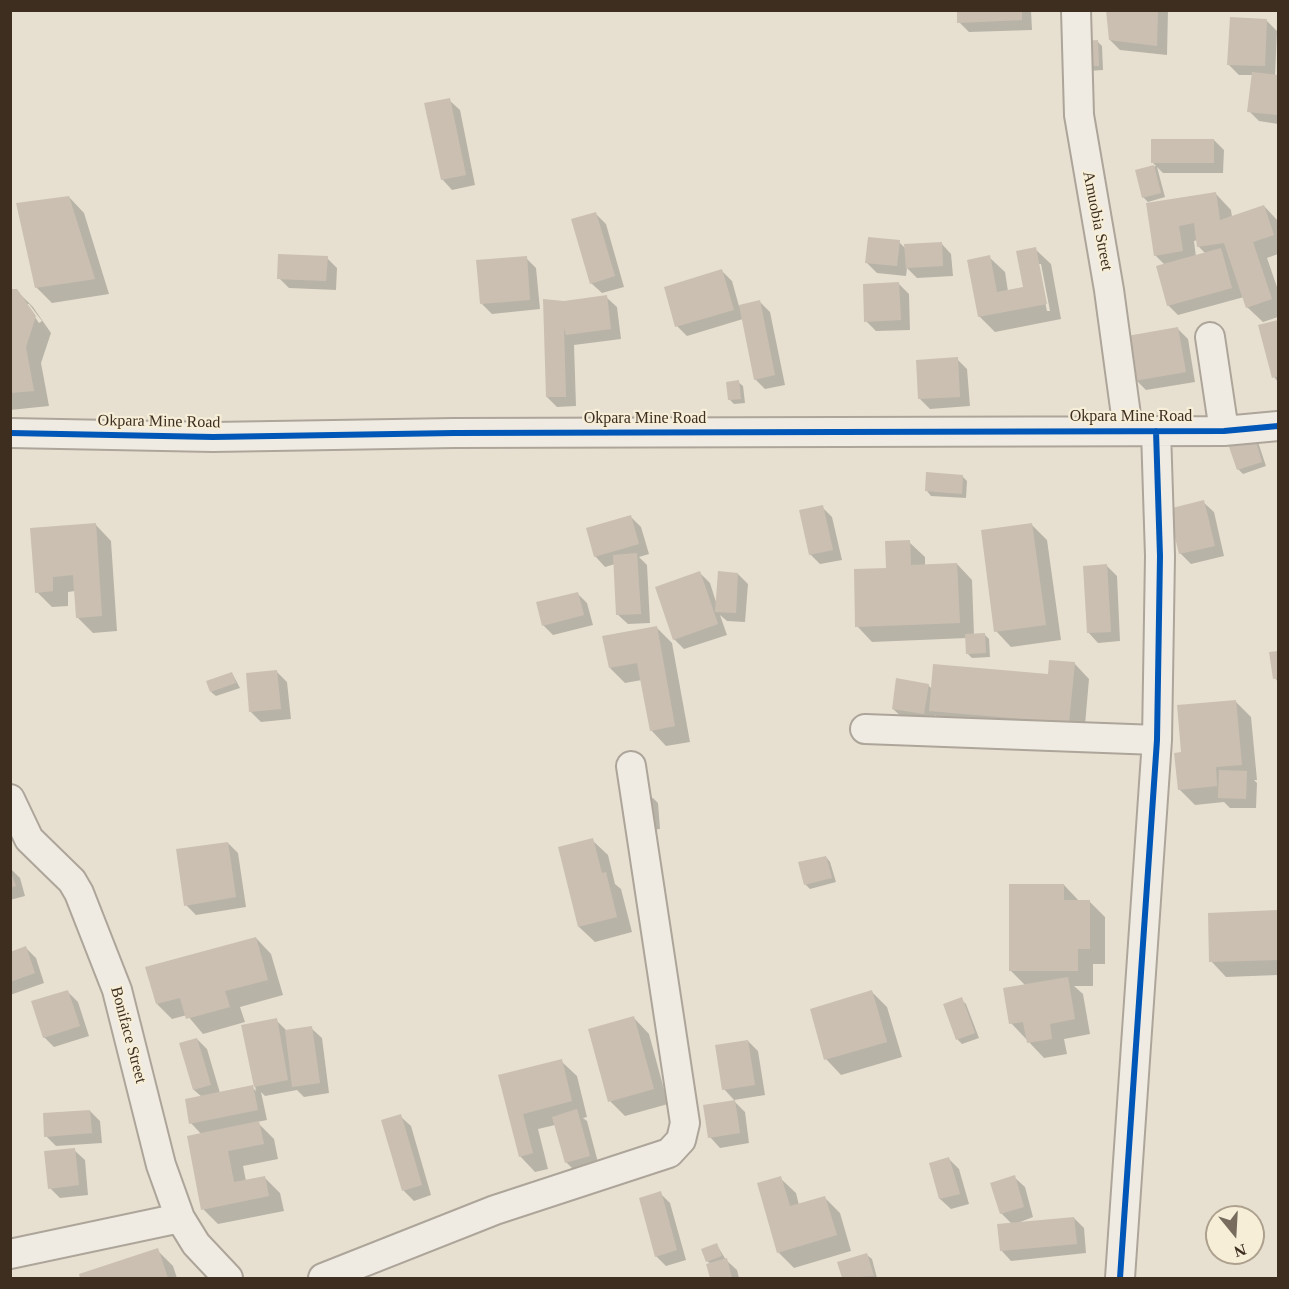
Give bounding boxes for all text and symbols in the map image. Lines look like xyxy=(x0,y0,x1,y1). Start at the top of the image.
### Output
street label: Amuobia Street xyxy=(1078,170,1116,272)
street label: Okpara Mine Road xyxy=(1070,407,1192,427)
street label: Okpara Mine Road xyxy=(584,409,706,429)
street label: Okpara Mine Road xyxy=(98,411,220,433)
street label: Boniface Street xyxy=(106,985,150,1085)
north arrow xyxy=(1205,1205,1265,1265)
text: N xyxy=(1232,1241,1248,1261)

